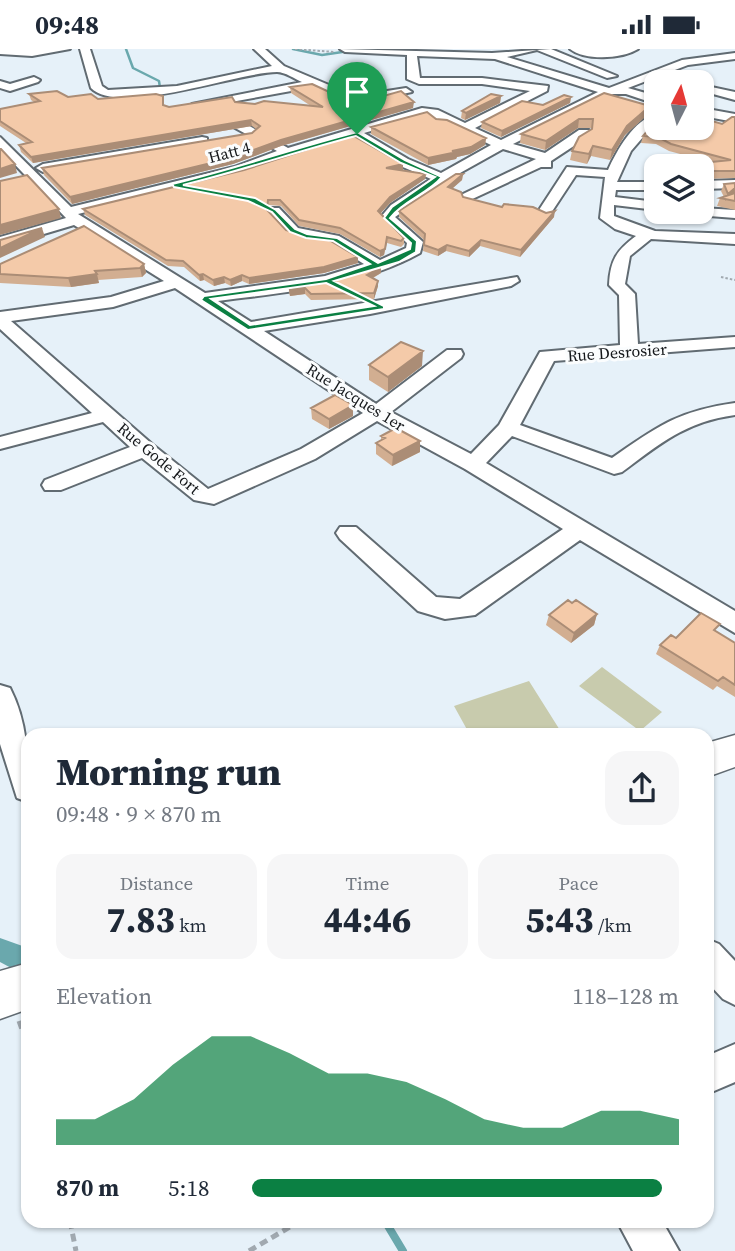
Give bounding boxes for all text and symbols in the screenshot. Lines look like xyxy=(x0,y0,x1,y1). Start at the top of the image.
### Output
text: 09:48 xyxy=(35,7,99,43)
pin xyxy=(327,62,387,134)
north arrow xyxy=(644,70,714,140)
map controls xyxy=(644,70,714,224)
icon: arrive xyxy=(338,73,376,111)
street label: Hatt 4 xyxy=(206,136,252,168)
button: layers xyxy=(644,154,714,224)
street label: Rue Desrosier xyxy=(566,338,668,366)
street label: Rue Jacques 1er xyxy=(302,358,410,436)
street label: Rue Gode Fort xyxy=(113,417,206,500)
text: Morning run xyxy=(56,746,281,798)
button: share xyxy=(605,751,679,825)
text: 09:48 · 9 × 870 m xyxy=(56,798,222,830)
text: Distance xyxy=(120,870,193,896)
text: Time xyxy=(346,870,389,896)
text: Pace xyxy=(559,870,598,896)
text: 7.83 xyxy=(106,896,175,944)
text: 44:46 xyxy=(324,896,411,944)
text: 5:43 xyxy=(525,896,594,944)
text: km xyxy=(175,912,207,938)
text: /km xyxy=(594,912,632,938)
text: Elevation xyxy=(56,980,152,1012)
text: 118–128 m xyxy=(572,980,679,1012)
text: 870 m xyxy=(56,1172,119,1204)
text: 5:18 xyxy=(168,1172,209,1204)

